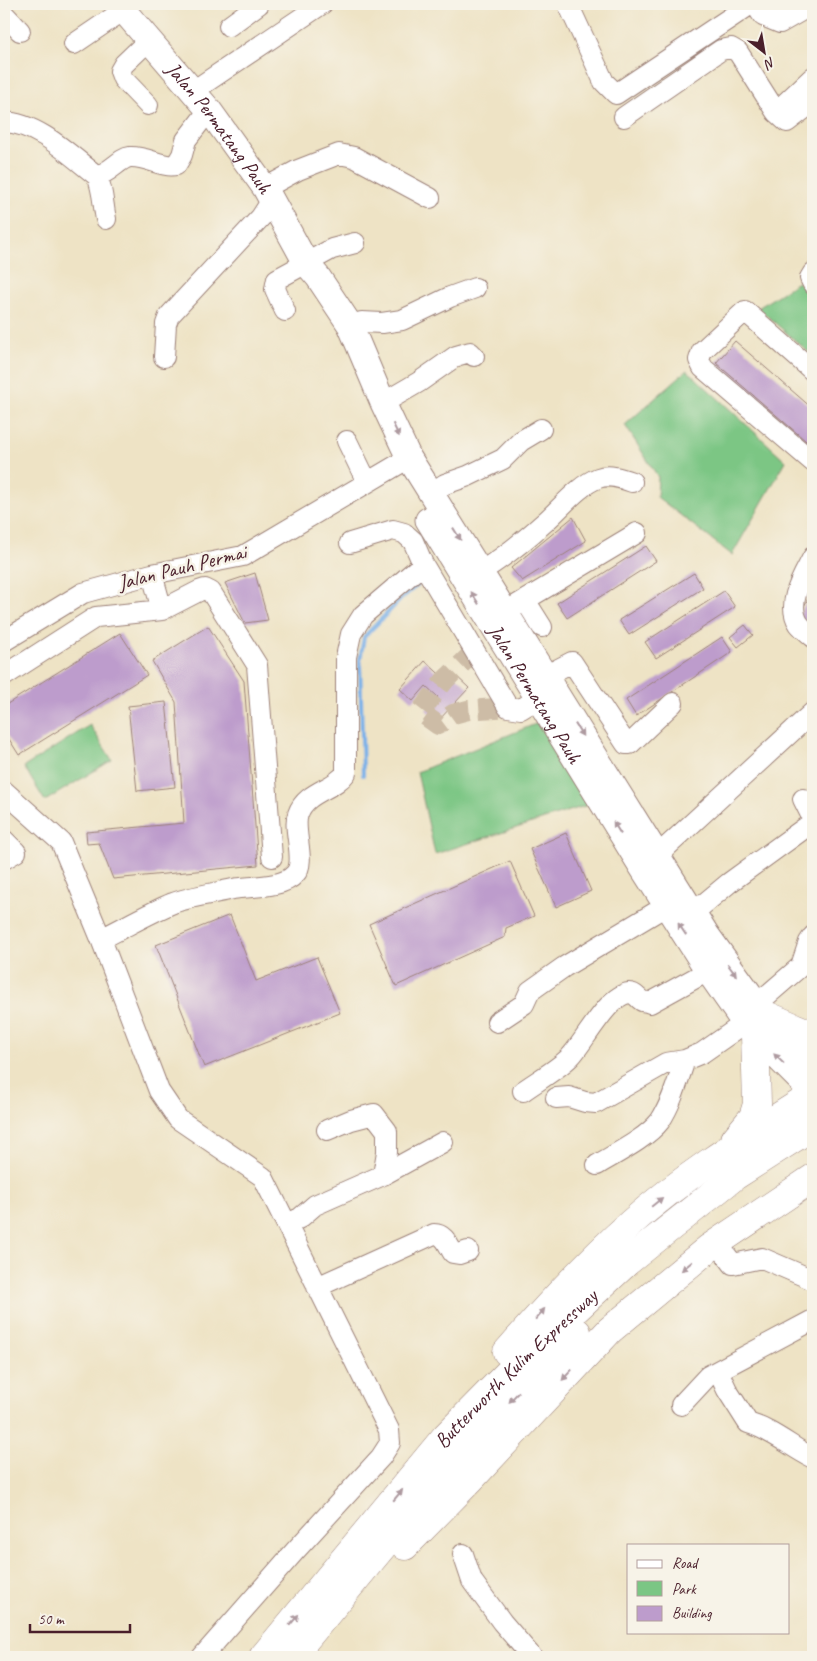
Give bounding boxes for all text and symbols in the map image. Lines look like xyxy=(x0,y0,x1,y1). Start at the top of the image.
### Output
north arrow xyxy=(740,28,790,78)
text: N xyxy=(760,53,779,73)
street label: Jalan Permatang Pauh xyxy=(160,56,279,200)
one-way arrow xyxy=(392,423,400,438)
one-way arrow xyxy=(452,528,462,541)
street label: Jalan Pauh Permai xyxy=(114,538,252,596)
one-way arrow xyxy=(471,591,480,604)
street label: Jalan Permatang Pauh xyxy=(482,618,589,769)
one-way arrow xyxy=(575,724,584,737)
one-way arrow xyxy=(613,821,622,834)
one-way arrow xyxy=(677,923,686,936)
one-way arrow xyxy=(727,963,738,976)
one-way arrow xyxy=(773,1053,785,1065)
one-way arrow xyxy=(650,1196,663,1207)
one-way arrow xyxy=(681,1260,694,1271)
street label: Butterworth Kulim Expressway xyxy=(428,1282,604,1453)
one-way arrow xyxy=(534,1309,546,1321)
one-way arrow xyxy=(562,1369,573,1381)
one-way arrow xyxy=(508,1390,520,1402)
one-way arrow xyxy=(392,1488,403,1501)
legend xyxy=(627,1544,790,1634)
text: Road xyxy=(672,1554,699,1573)
text: Park xyxy=(672,1580,697,1599)
scale bar xyxy=(30,1601,130,1633)
text: Building xyxy=(672,1604,712,1623)
text: 50 m xyxy=(38,1610,65,1629)
one-way arrow xyxy=(288,1614,300,1626)

